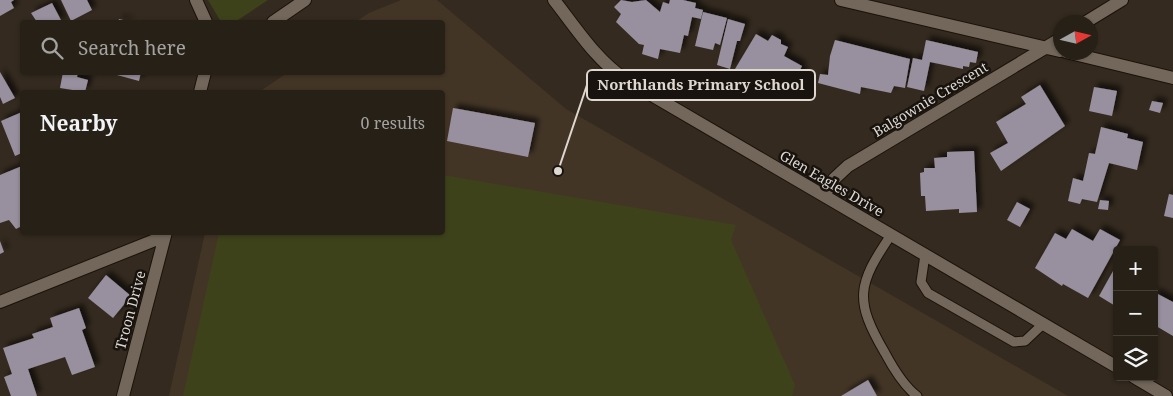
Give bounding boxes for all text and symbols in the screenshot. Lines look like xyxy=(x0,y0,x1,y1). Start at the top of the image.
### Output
north arrow xyxy=(1053,15,1098,60)
search box xyxy=(20,20,445,75)
icon: search xyxy=(38,34,66,62)
text: Search here xyxy=(78,35,186,61)
street label: Balgownie Crescent xyxy=(869,57,991,141)
callout: Northlands Primary School xyxy=(587,70,815,100)
text: Northlands Primary School xyxy=(597,74,805,94)
text: Nearby xyxy=(40,109,118,137)
text: 0 results xyxy=(361,112,425,134)
street label: Glen Eagles Drive xyxy=(776,145,888,221)
map controls xyxy=(1113,246,1158,381)
button: + xyxy=(1113,246,1158,291)
street label: Troon Drive xyxy=(110,268,150,352)
button: − xyxy=(1113,291,1158,336)
button: layers xyxy=(1113,336,1158,381)

